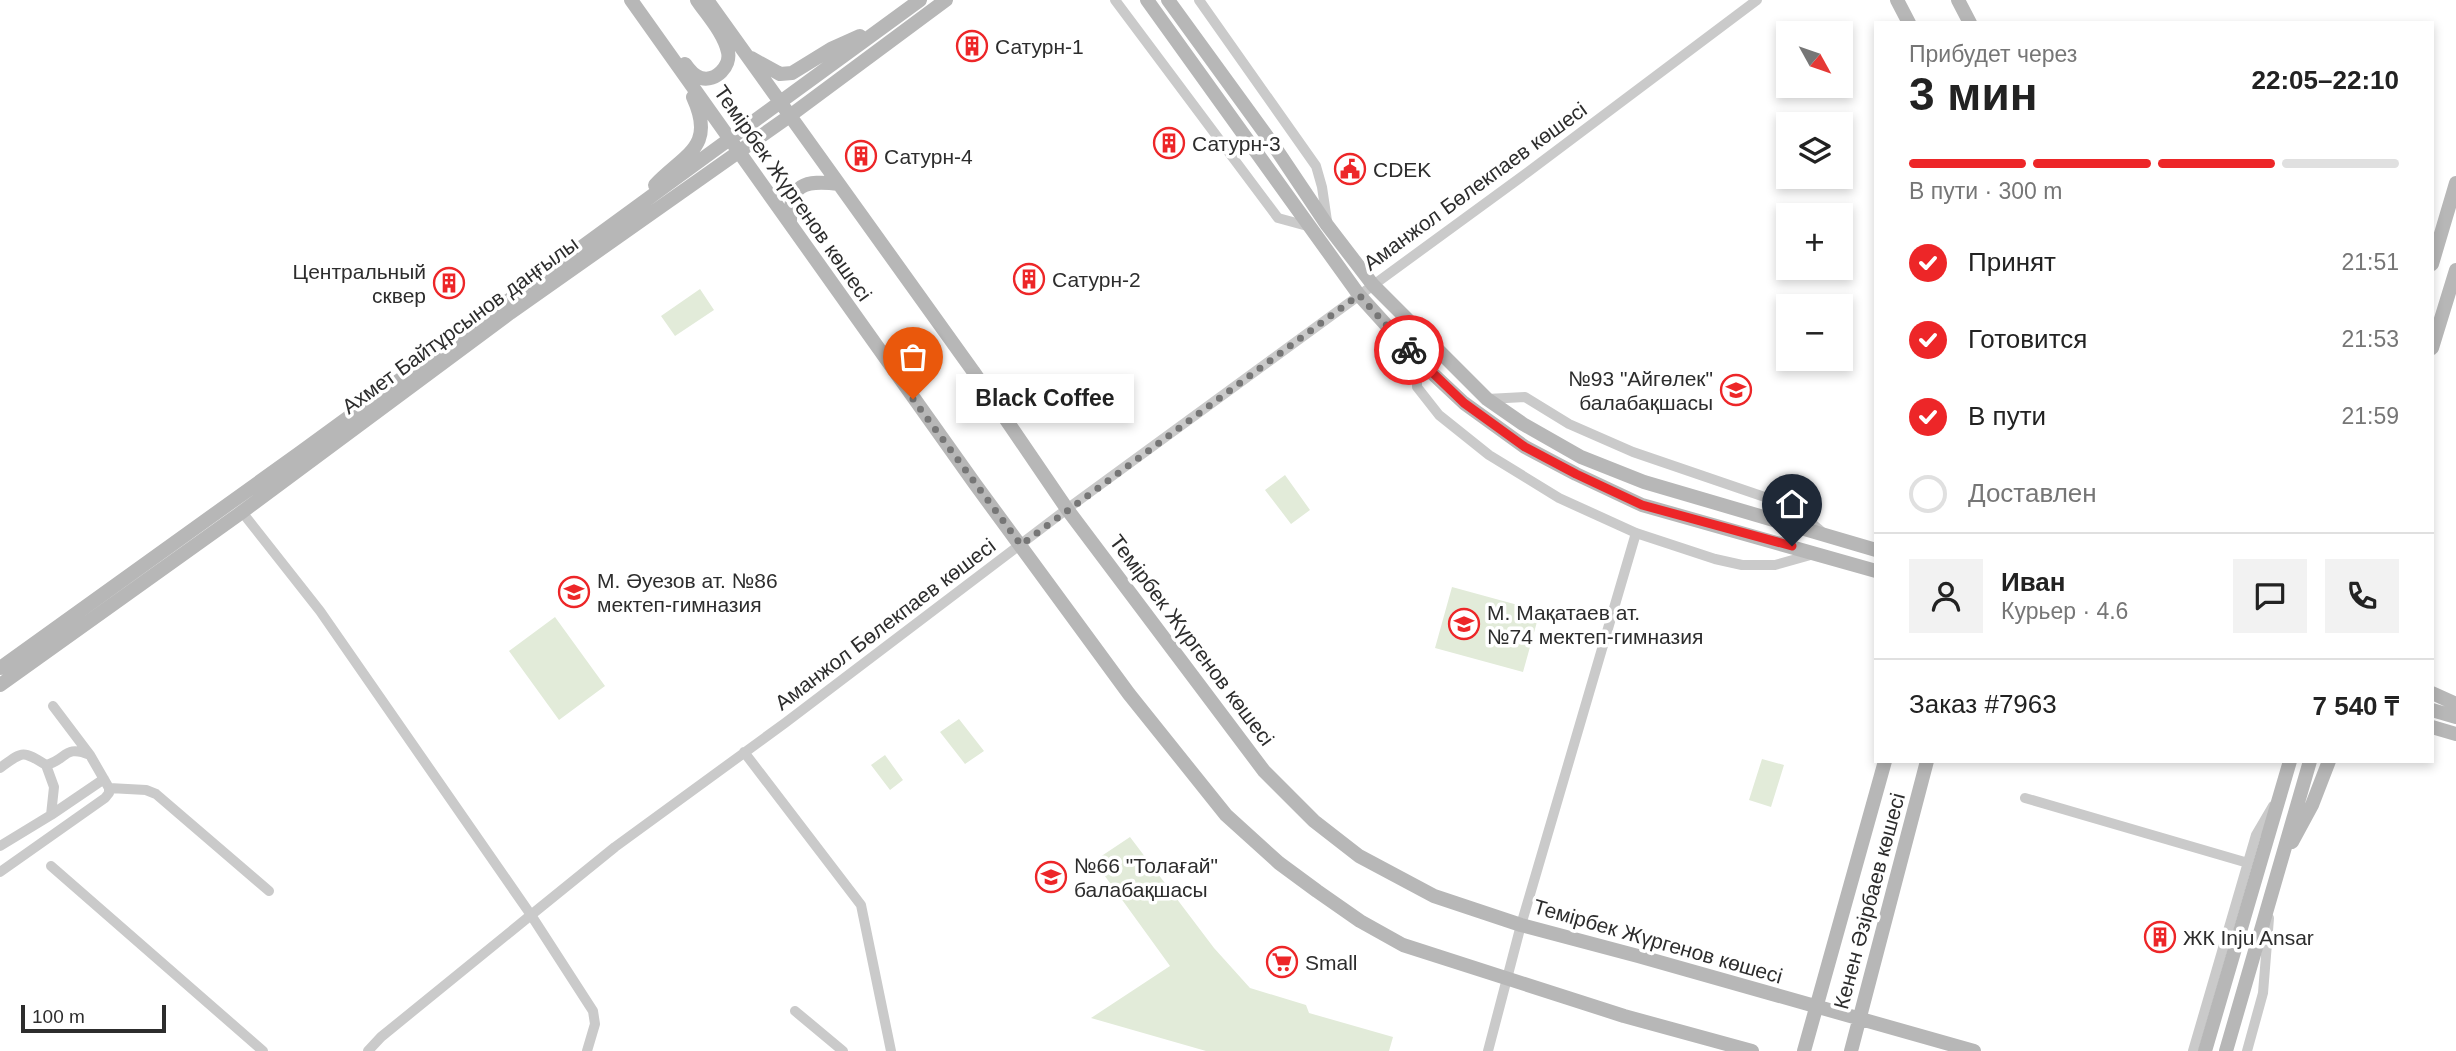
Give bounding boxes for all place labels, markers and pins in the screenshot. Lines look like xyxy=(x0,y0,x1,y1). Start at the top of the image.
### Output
building icon: Сатурн-1 xyxy=(955,29,989,63)
place label: Сатурн-1 xyxy=(995,35,1084,58)
building icon: Сатурн-3 xyxy=(1152,126,1186,160)
place label: Сатурн-3 xyxy=(1192,132,1281,155)
building icon: Сатурн-4 xyxy=(844,139,878,173)
place label: Сатурн-4 xyxy=(884,145,973,168)
public building icon: CDEK xyxy=(1333,152,1367,186)
place label: CDEK xyxy=(1373,158,1431,181)
place label: Центральный сквер xyxy=(293,260,426,307)
building icon: Сатурн-2 xyxy=(1012,262,1046,296)
building icon: Центральный сквер xyxy=(432,266,466,300)
place label: Сатурн-2 xyxy=(1052,268,1141,291)
pin xyxy=(883,327,943,399)
place label: №93 "Айгөлек" балабақшасы xyxy=(1568,367,1713,414)
school or university icon: №93 "Айгөлек" балабақшасы xyxy=(1719,373,1753,407)
callout: Black Coffee xyxy=(955,374,1134,424)
pin xyxy=(1762,474,1822,546)
place label: М. Әуезов ат. №86 мектеп-гимназия xyxy=(597,569,778,616)
school or university icon: М. Әуезов ат. №86 мектеп-гимназия xyxy=(557,575,591,609)
place label: М. Мақатаев ат. №74 мектеп-гимназия xyxy=(1487,601,1703,648)
school or university icon: М. Мақатаев ат. №74 мектеп-гимназия xyxy=(1447,607,1481,641)
place label: №66 "Толағай" балабақшасы xyxy=(1074,854,1218,901)
school or university icon: №66 "Толағай" балабақшасы xyxy=(1034,860,1068,894)
building icon: ЖК Inju Ansar xyxy=(2143,920,2177,954)
place label: ЖК Inju Ansar xyxy=(2183,926,2314,949)
supermarket icon: Small xyxy=(1265,945,1299,979)
place label: Small xyxy=(1305,951,1358,974)

